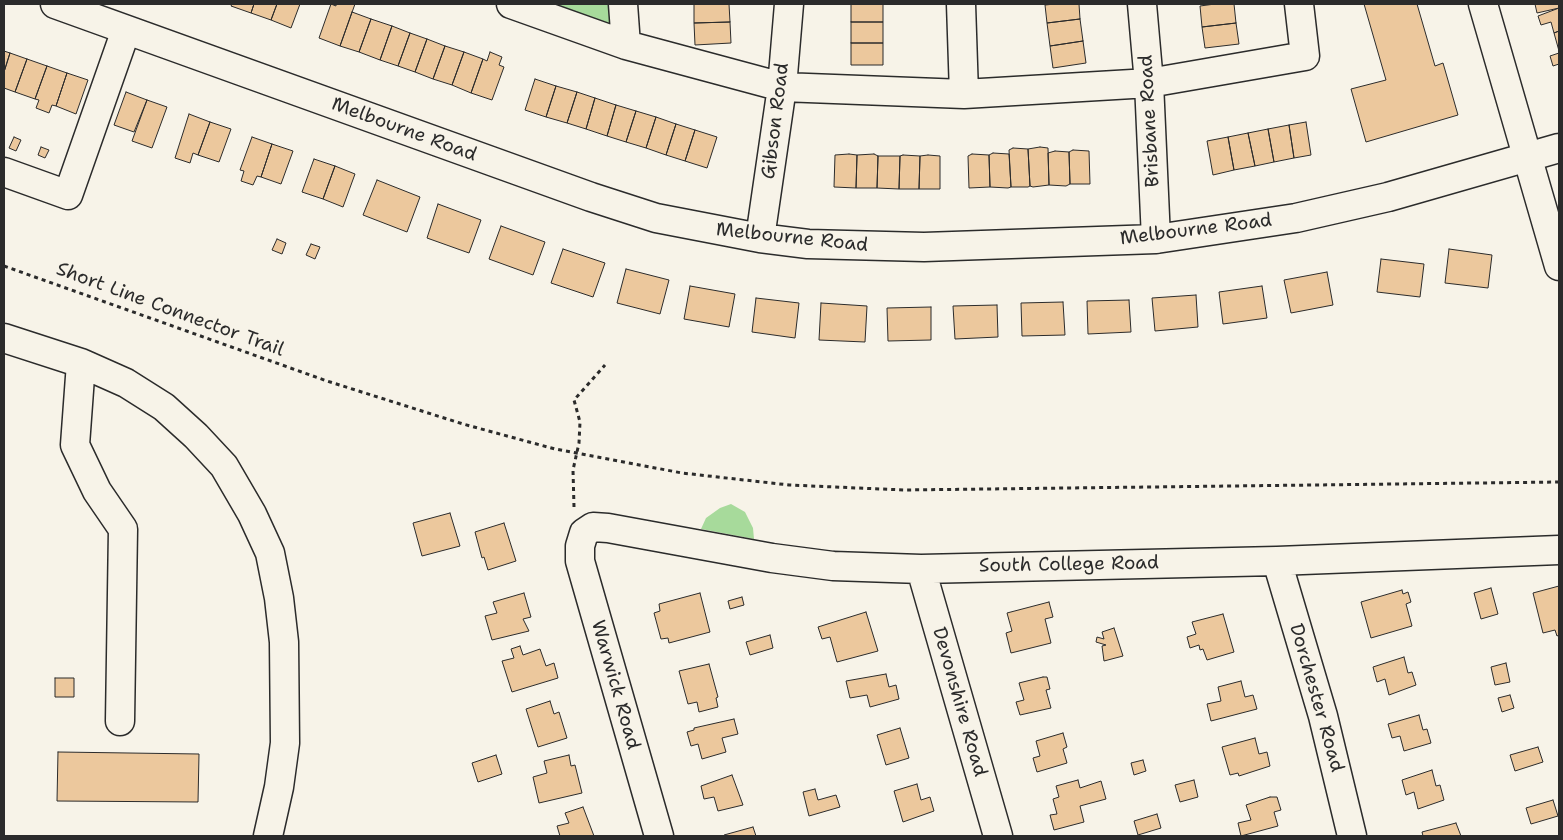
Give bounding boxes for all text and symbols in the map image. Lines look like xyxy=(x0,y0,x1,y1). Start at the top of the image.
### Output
street label: Brisbane Road xyxy=(1135,54,1165,188)
street label: Gibson Road xyxy=(758,62,794,180)
street label: Melbourne Road xyxy=(328,93,480,167)
street label: Melbourne Road xyxy=(1119,209,1273,251)
street label: Melbourne Road xyxy=(715,219,869,257)
street label: Short Line Connector Trail xyxy=(53,258,287,362)
street label: South College Road xyxy=(979,552,1159,578)
street label: Warwick Road xyxy=(586,618,644,752)
street label: Dorchester Road xyxy=(1284,621,1348,775)
street label: Devonshire Road xyxy=(927,625,991,779)

